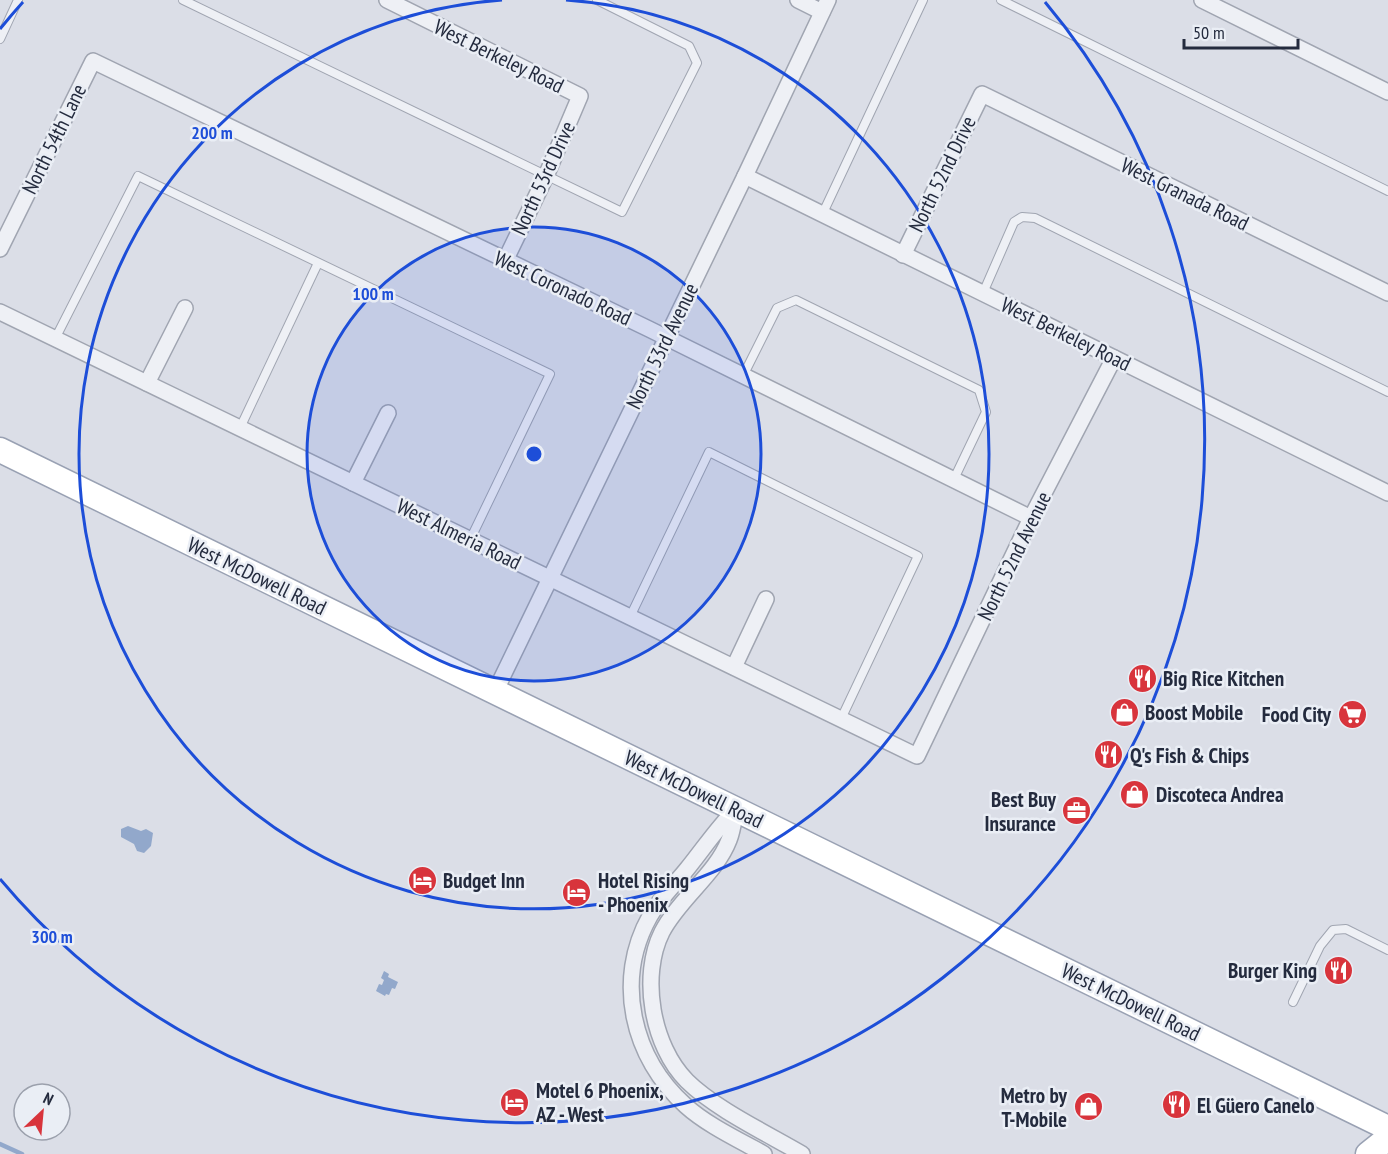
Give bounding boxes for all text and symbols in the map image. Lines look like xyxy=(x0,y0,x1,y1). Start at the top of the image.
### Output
scale bar xyxy=(1184,12,1298,50)
street label: West Berkeley Road xyxy=(430,13,568,99)
text: 50 m xyxy=(1193,21,1225,44)
street label: North 54th Lane xyxy=(16,80,92,198)
street label: North 52nd Drive xyxy=(902,111,982,237)
street label: North 53rd Drive xyxy=(505,117,581,239)
text: 200 m xyxy=(191,121,233,144)
street label: West Granada Road xyxy=(1117,151,1253,237)
street label: West Coronado Road xyxy=(490,244,636,332)
street label: North 53rd Avenue xyxy=(620,279,704,413)
text: 100 m xyxy=(352,282,394,305)
street label: West Berkeley Road xyxy=(997,291,1135,377)
centre of rings xyxy=(524,444,544,464)
street label: North 52nd Avenue xyxy=(971,487,1057,625)
street label: West Almeria Road xyxy=(392,492,526,576)
street label: West McDowell Road xyxy=(183,531,331,621)
restaurant icon: Big Rice Kitchen xyxy=(1126,662,1158,694)
place label: Big Rice Kitchen xyxy=(1163,665,1284,692)
shop icon: Boost Mobile xyxy=(1108,696,1140,728)
supermarket icon: Food City xyxy=(1336,698,1368,730)
place label: Boost Mobile xyxy=(1145,699,1243,726)
place label: Food City xyxy=(1262,701,1332,728)
restaurant icon: Q's Fish & Chips xyxy=(1093,739,1125,771)
place label: Q's Fish & Chips xyxy=(1130,742,1249,769)
street label: West McDowell Road xyxy=(620,744,768,834)
shop icon: Discoteca Andrea xyxy=(1119,778,1151,810)
place label: Discoteca Andrea xyxy=(1156,781,1284,808)
place label: Best Buy Insurance xyxy=(985,786,1057,837)
office icon: Best Buy Insurance xyxy=(1061,795,1093,827)
hotel icon: Budget Inn xyxy=(406,864,438,896)
place label: Budget Inn xyxy=(443,867,525,894)
place label: Hotel Rising - Phoenix xyxy=(598,867,689,918)
hotel icon: Hotel Rising - Phoenix xyxy=(561,876,593,908)
text: 300 m xyxy=(31,925,73,948)
restaurant icon: Burger King xyxy=(1322,954,1354,986)
street label: West McDowell Road xyxy=(1057,957,1205,1047)
place label: Burger King xyxy=(1228,957,1317,984)
place label: Motel 6 Phoenix, AZ - West xyxy=(535,1077,664,1128)
north arrow xyxy=(12,1082,72,1142)
place label: Metro by T-Mobile xyxy=(1001,1082,1068,1133)
hotel icon: Motel 6 Phoenix, AZ - West xyxy=(499,1086,531,1118)
text: N xyxy=(40,1088,57,1109)
restaurant icon: El Güero Canelo xyxy=(1160,1089,1192,1121)
shop icon: Metro by T-Mobile xyxy=(1072,1091,1104,1123)
place label: El Güero Canelo xyxy=(1197,1092,1315,1119)

